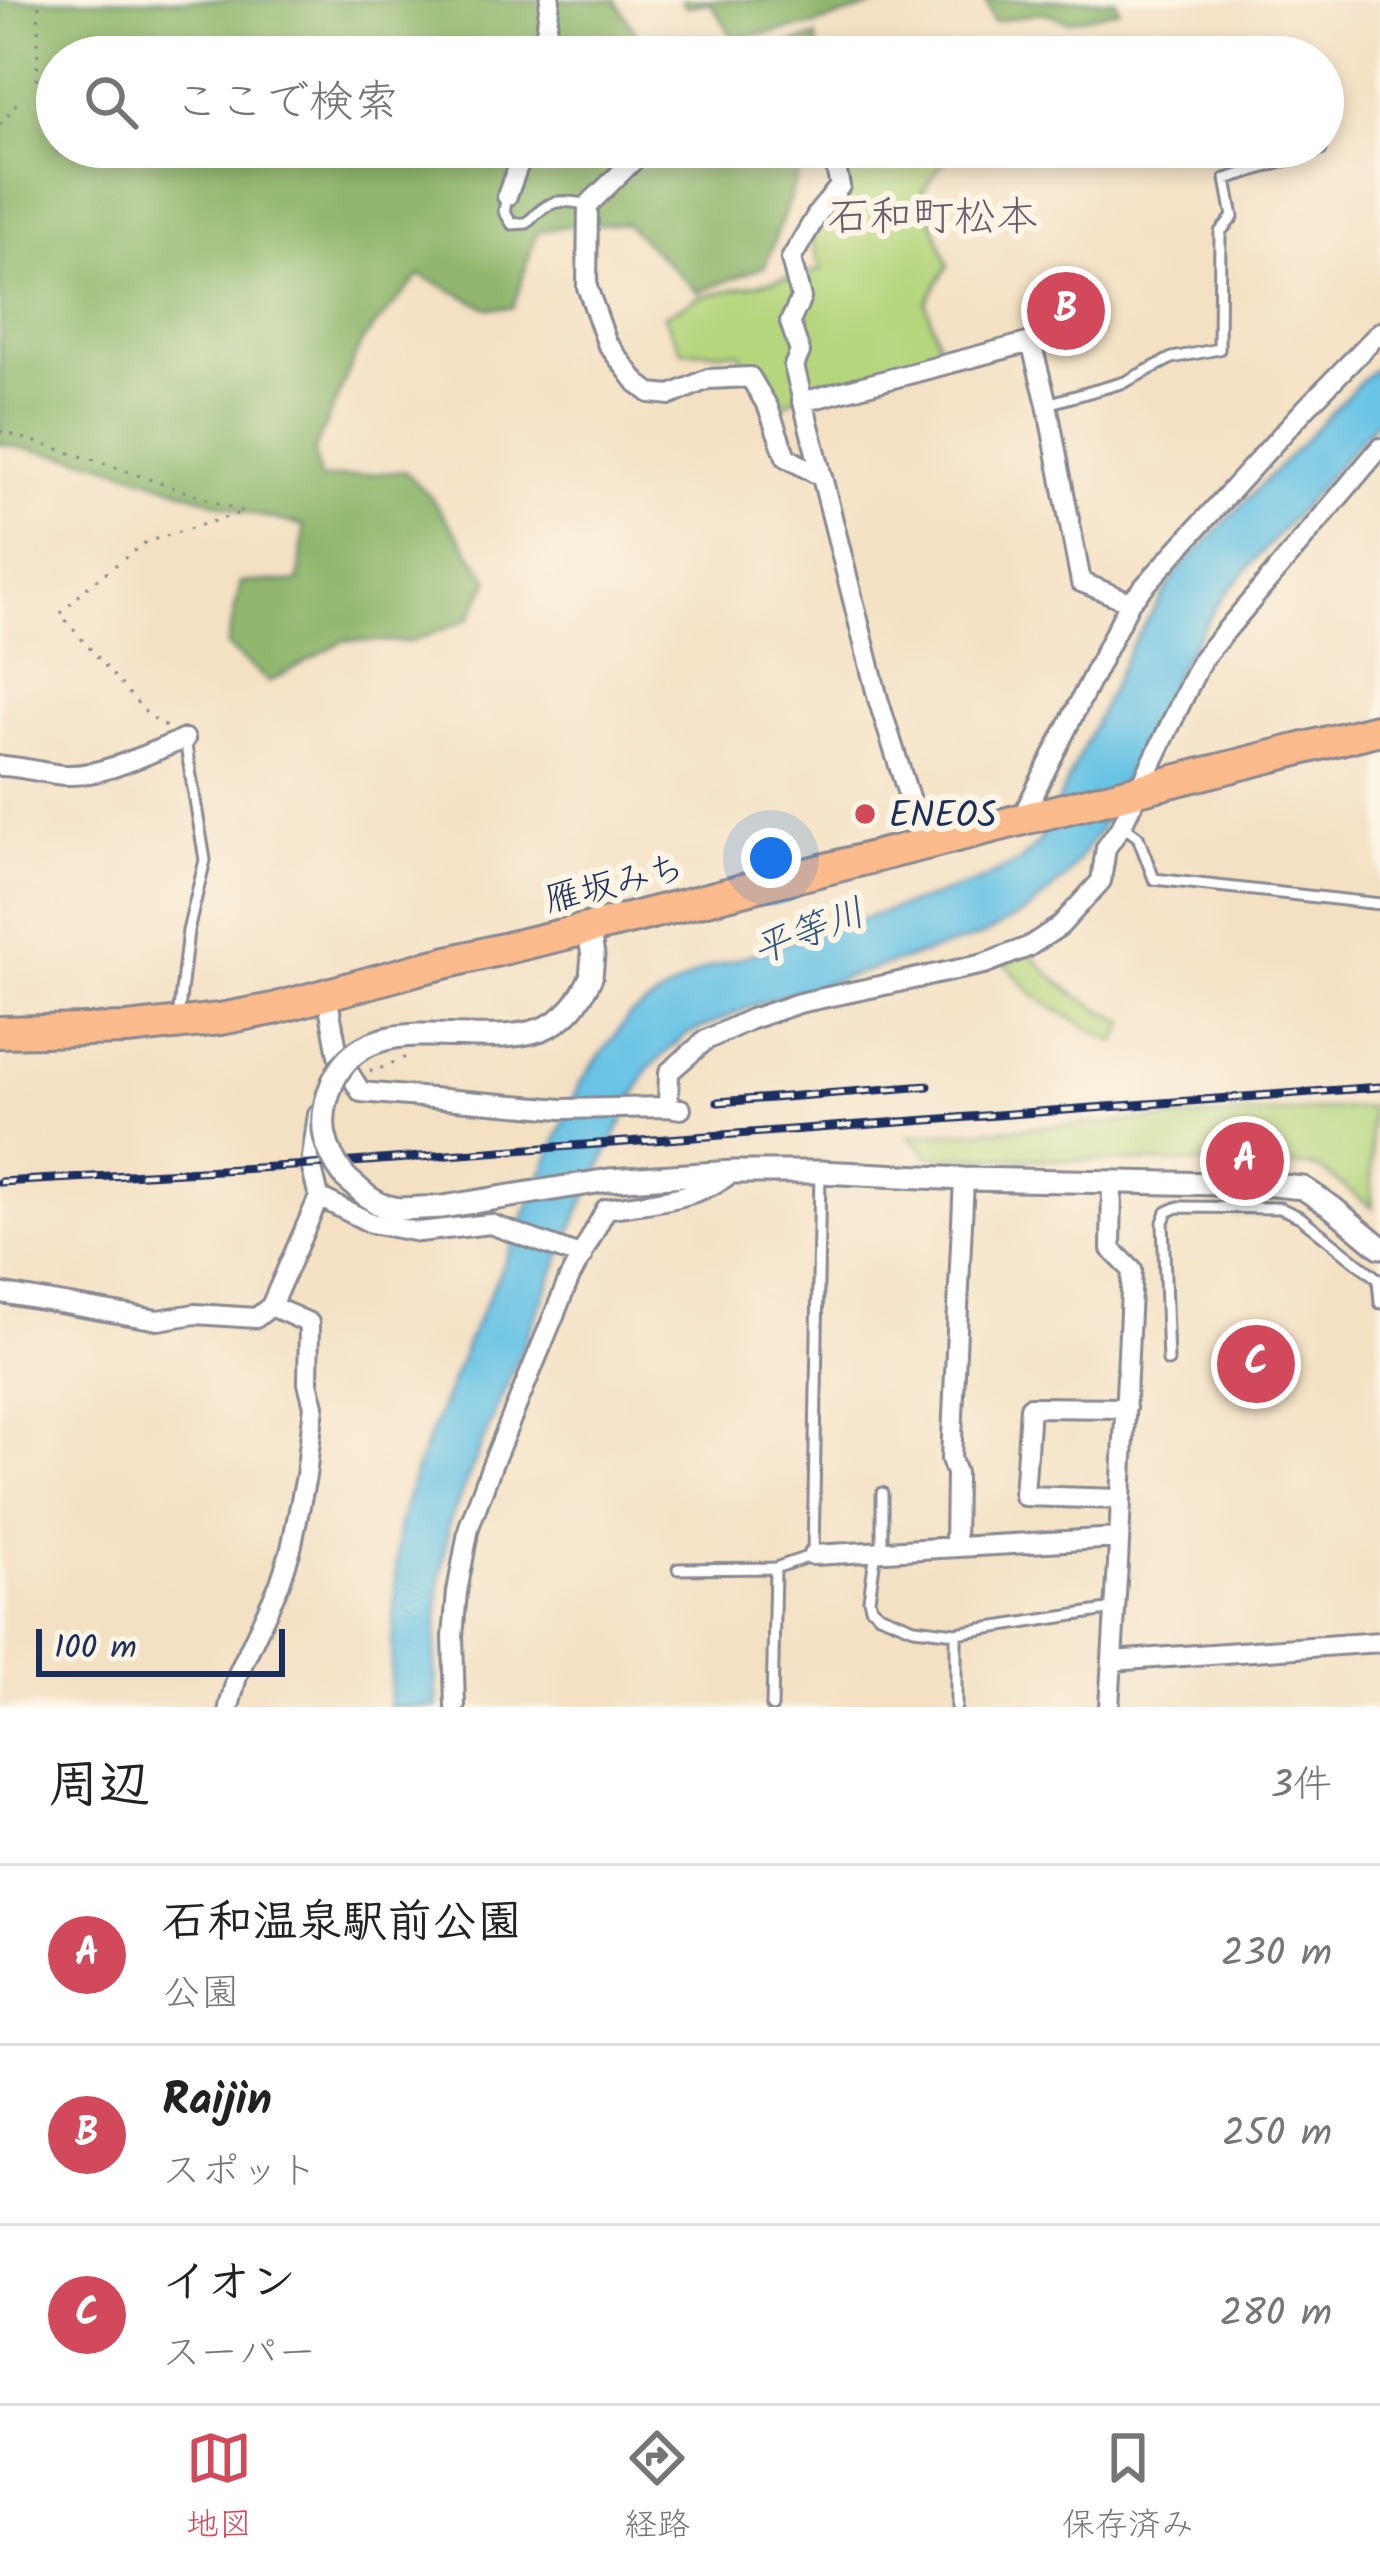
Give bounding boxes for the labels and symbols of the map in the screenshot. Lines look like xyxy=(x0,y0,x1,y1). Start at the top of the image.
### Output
district label: 石和町松本 xyxy=(828,185,1038,252)
pin: B xyxy=(1027,266,1105,356)
place label: ENEOS xyxy=(889,789,997,846)
marker: ENEOS xyxy=(852,801,878,827)
your location xyxy=(741,828,801,888)
street label: 雁坂みち xyxy=(539,840,691,930)
water label: 平等川 xyxy=(744,884,875,984)
pin: A xyxy=(1206,1116,1284,1206)
pin: C xyxy=(1217,1319,1295,1409)
scale bar xyxy=(36,1623,285,1676)

